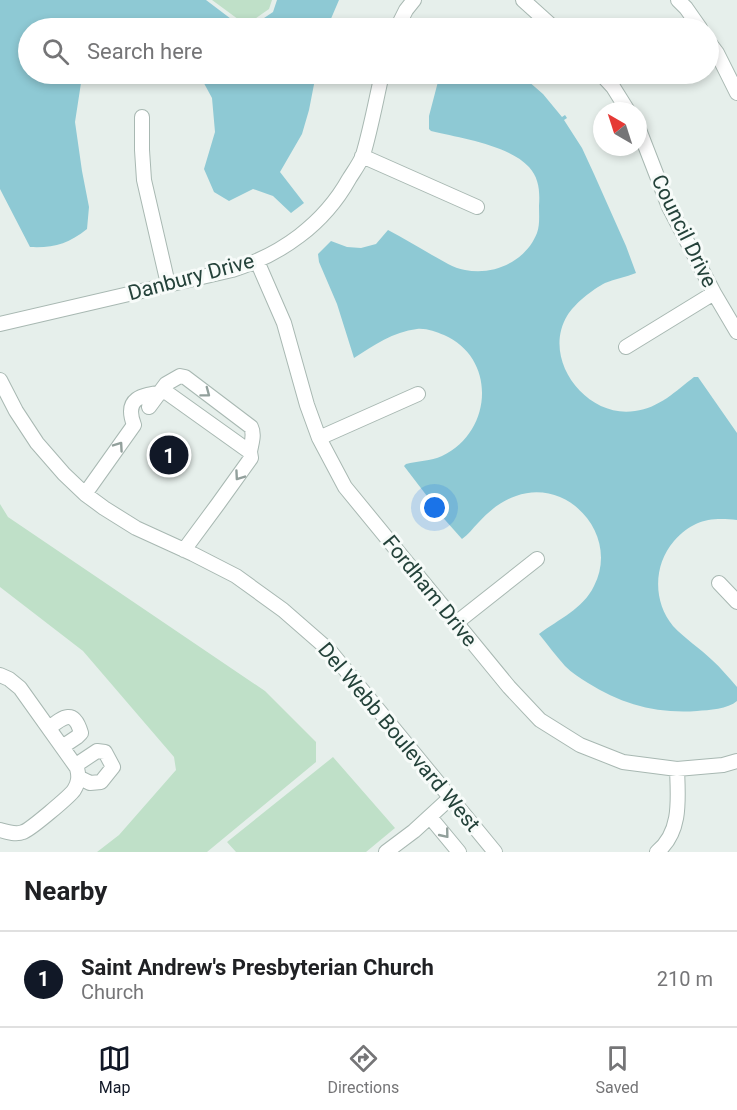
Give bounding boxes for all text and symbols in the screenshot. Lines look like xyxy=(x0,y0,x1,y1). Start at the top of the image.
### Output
search box xyxy=(18,18,719,84)
icon: search xyxy=(39,35,72,68)
text: Search here xyxy=(87,39,203,64)
north arrow xyxy=(593,102,647,156)
street label: Council Drive xyxy=(646,171,722,291)
street label: Danbury Drive xyxy=(125,249,257,305)
one-way arrow xyxy=(199,385,210,396)
pin: 1 xyxy=(150,432,188,478)
one-way arrow xyxy=(112,441,123,452)
one-way arrow xyxy=(235,469,246,480)
your location xyxy=(420,493,449,522)
street label: Fordham Drive xyxy=(378,531,482,651)
street label: Del Webb Boulevard West xyxy=(313,638,485,836)
one-way arrow xyxy=(437,828,448,839)
text: Nearby xyxy=(24,876,107,906)
text: Saint Andrew's Presbyterian Church xyxy=(81,955,434,980)
text: 1 xyxy=(38,967,49,991)
text: 210 m xyxy=(657,967,713,991)
text: Church xyxy=(81,980,144,1004)
tab: Map xyxy=(98,1042,131,1097)
tab: Directions xyxy=(327,1042,399,1097)
tab: Saved xyxy=(596,1042,639,1097)

